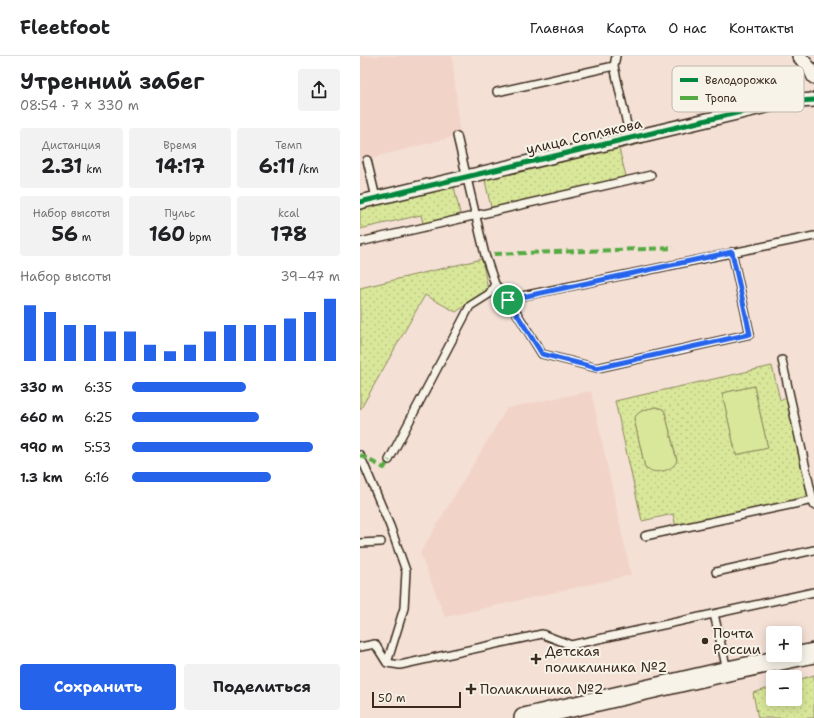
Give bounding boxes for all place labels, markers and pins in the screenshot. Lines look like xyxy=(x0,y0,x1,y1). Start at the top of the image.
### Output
pin xyxy=(491,283,525,317)
place label: Почта России xyxy=(713,624,761,658)
marker: Почта России xyxy=(700,636,710,646)
place label: Детская поликлиника №2 xyxy=(545,642,667,676)
marker: Детская поликлиника №2 xyxy=(530,653,542,665)
place label: Поликлиника №2 xyxy=(480,680,604,698)
marker: Поликлиника №2 xyxy=(465,683,477,695)

